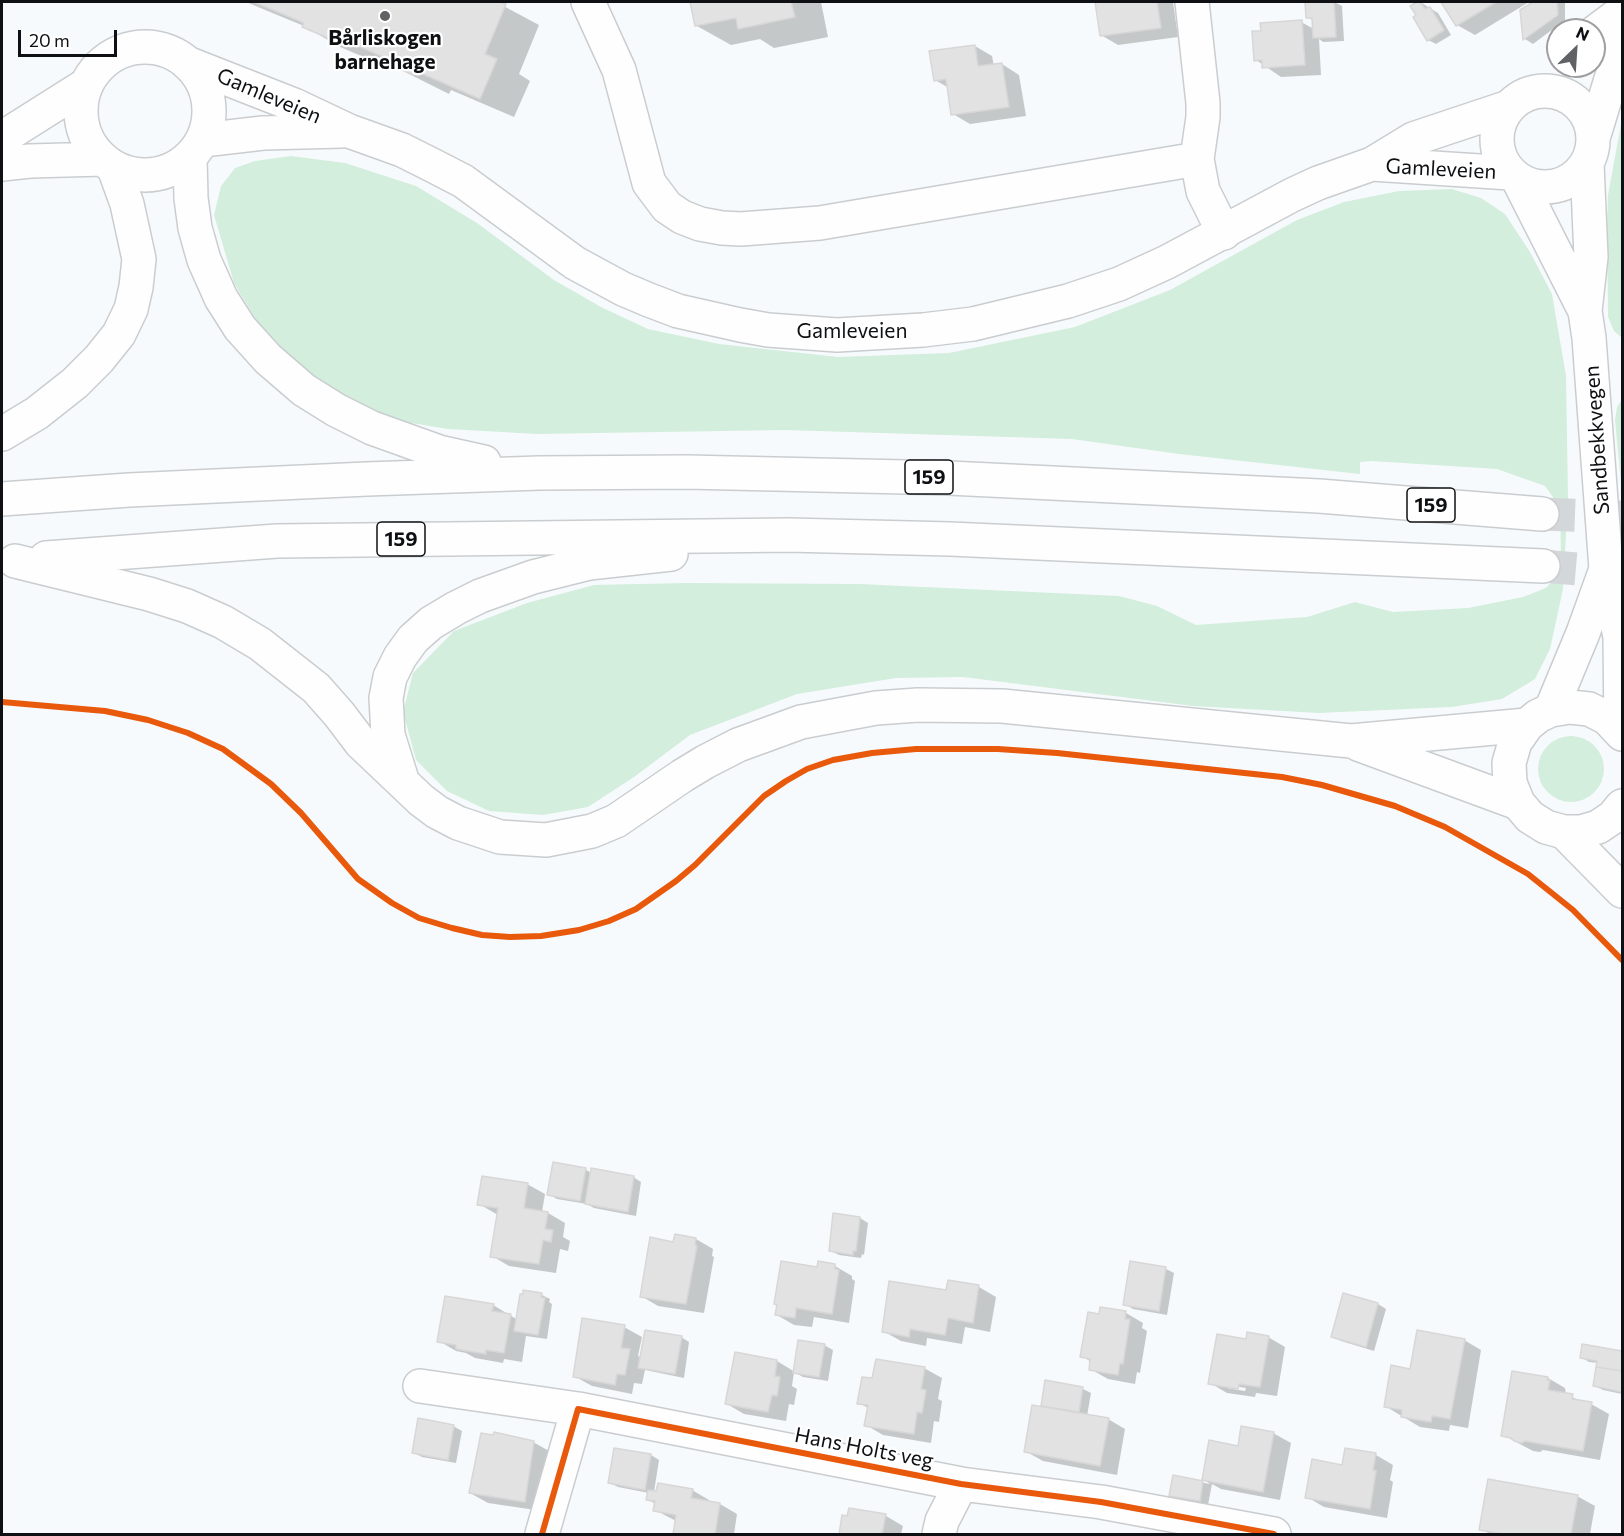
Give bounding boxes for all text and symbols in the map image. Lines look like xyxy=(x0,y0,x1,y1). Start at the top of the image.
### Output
marker: Bårliskogen barnehage xyxy=(378,9,392,23)
scale bar xyxy=(21,18,120,56)
north arrow xyxy=(1546,18,1606,78)
text: N xyxy=(1574,22,1592,44)
place label: Bårliskogen barnehage xyxy=(328,25,442,75)
text: 20 m xyxy=(29,29,70,51)
street label: Gamleveien xyxy=(213,63,325,129)
street label: Gamleveien xyxy=(1385,154,1497,184)
street label: Gamleveien xyxy=(797,318,907,344)
street label: Sandbekkvegen xyxy=(1579,365,1615,515)
road number: 159 xyxy=(905,460,953,494)
road number: 159 xyxy=(1407,488,1455,522)
road number: 159 xyxy=(377,522,425,556)
street label: Hans Holts veg xyxy=(792,1422,936,1474)

